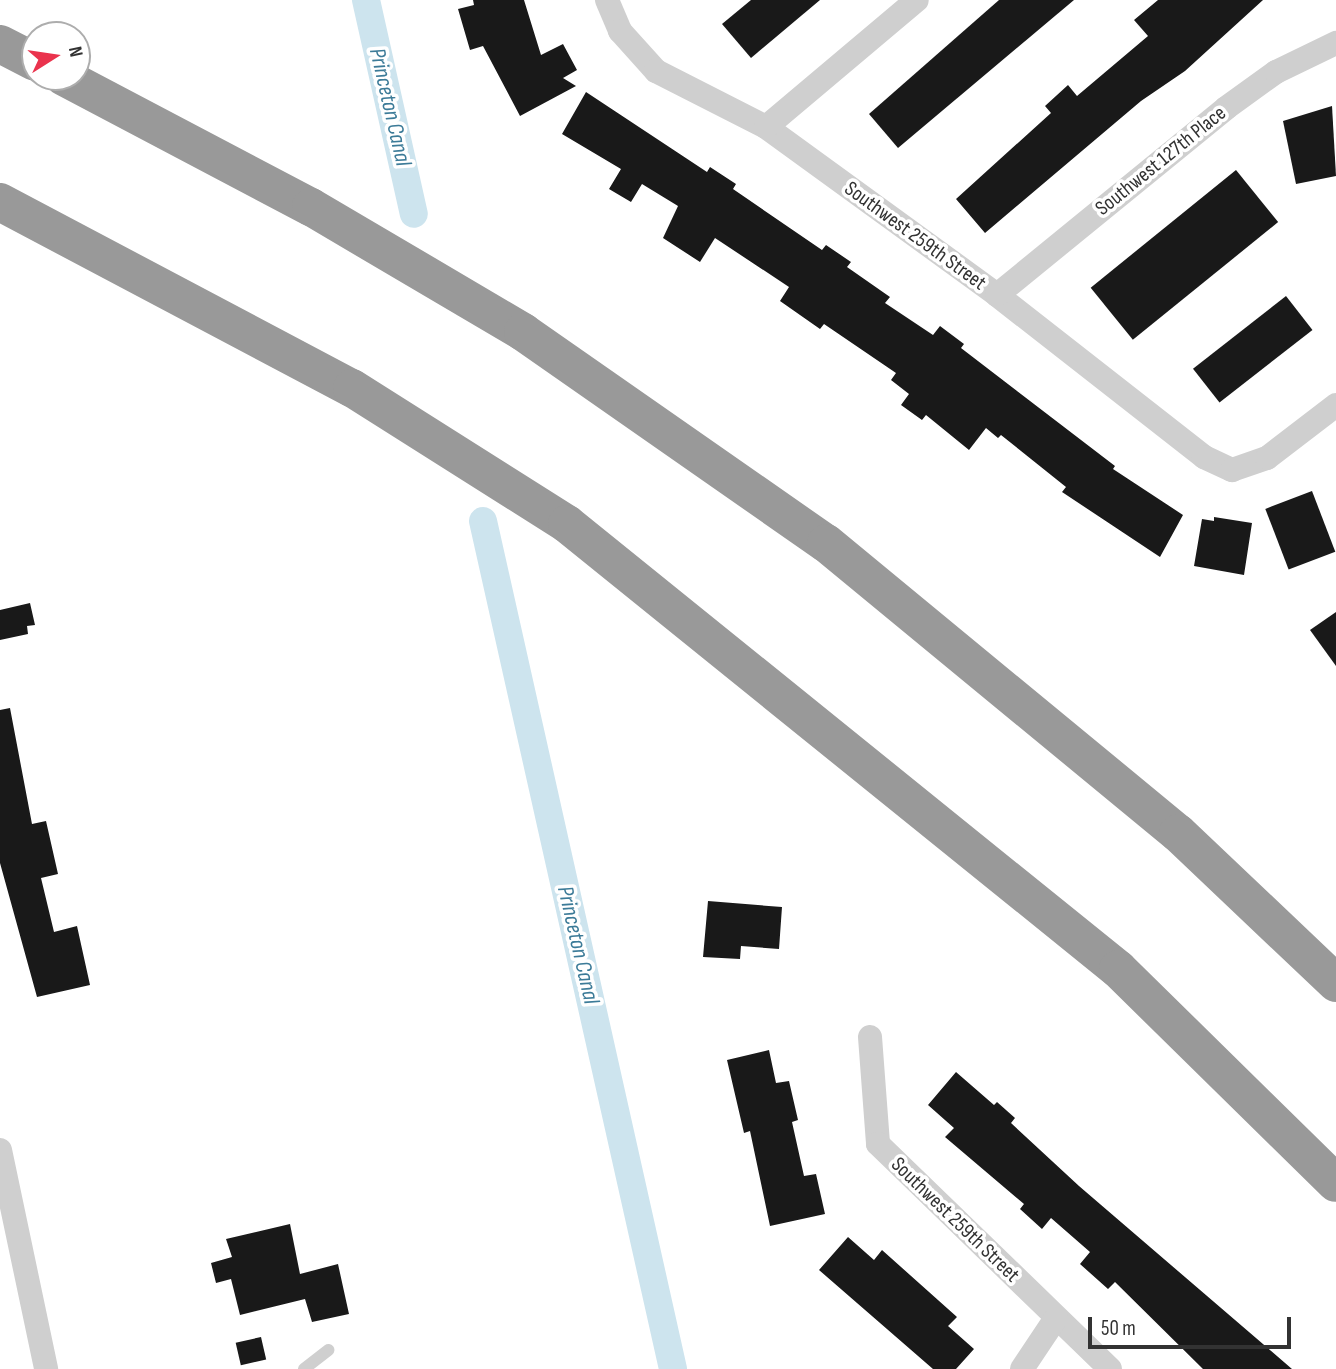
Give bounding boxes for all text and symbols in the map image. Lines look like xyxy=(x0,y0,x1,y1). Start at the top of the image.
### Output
north arrow xyxy=(21,21,91,91)
text: N xyxy=(63,45,87,59)
water label: Princeton Canal xyxy=(363,45,417,169)
street label: Southwest 127th Place xyxy=(1091,101,1231,221)
street label: Southwest 259th Street xyxy=(839,176,991,296)
water label: Princeton Canal xyxy=(551,883,605,1007)
street label: Southwest 259th Street xyxy=(886,1152,1024,1288)
scale bar xyxy=(1091,1302,1294,1346)
text: 50 m xyxy=(1101,1316,1136,1341)

